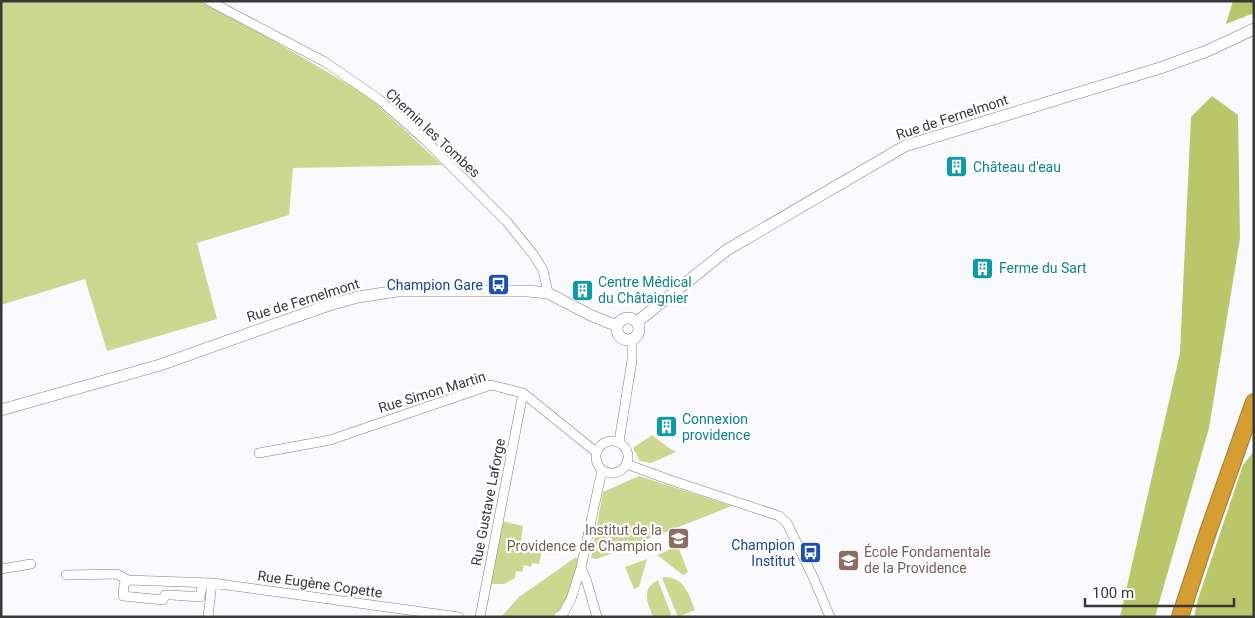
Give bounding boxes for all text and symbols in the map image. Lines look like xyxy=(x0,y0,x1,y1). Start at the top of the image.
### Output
street label: Chemin les Tombes xyxy=(383,85,483,181)
street label: Rue de Fernelmont xyxy=(894,91,1010,143)
building icon: Château d'eau xyxy=(945,155,969,179)
place label: Château d'eau xyxy=(973,159,1061,175)
building icon: Ferme du Sart xyxy=(971,256,995,280)
place label: Ferme du Sart xyxy=(999,260,1087,276)
bus stop icon: Champion Gare xyxy=(487,273,511,297)
place label: Centre Médical du Châtaignier xyxy=(598,274,692,306)
street label: Rue de Fernelmont xyxy=(245,275,362,325)
place label: Champion Gare xyxy=(387,277,483,293)
building icon: Centre Médical du Châtaignier xyxy=(570,278,594,302)
street label: Rue Simon Martin xyxy=(377,368,487,416)
place label: Connexion providence xyxy=(682,411,750,443)
building icon: Connexion providence xyxy=(654,415,678,439)
street label: Rue Gustave Laforge xyxy=(468,437,508,567)
place label: Institut de la Providence de Champion xyxy=(507,522,662,554)
school or university icon: Institut de la Providence de Champion xyxy=(666,526,690,550)
place label: Champion Institut xyxy=(731,537,795,569)
bus stop icon: Champion Institut xyxy=(799,541,823,565)
place label: École Fondamentale de la Providence xyxy=(864,543,991,576)
school or university icon: École Fondamentale de la Providence xyxy=(836,548,860,572)
street label: Rue Eugène Copette xyxy=(257,567,383,601)
scale bar xyxy=(1085,576,1234,608)
text: 100 m xyxy=(1092,584,1134,602)

